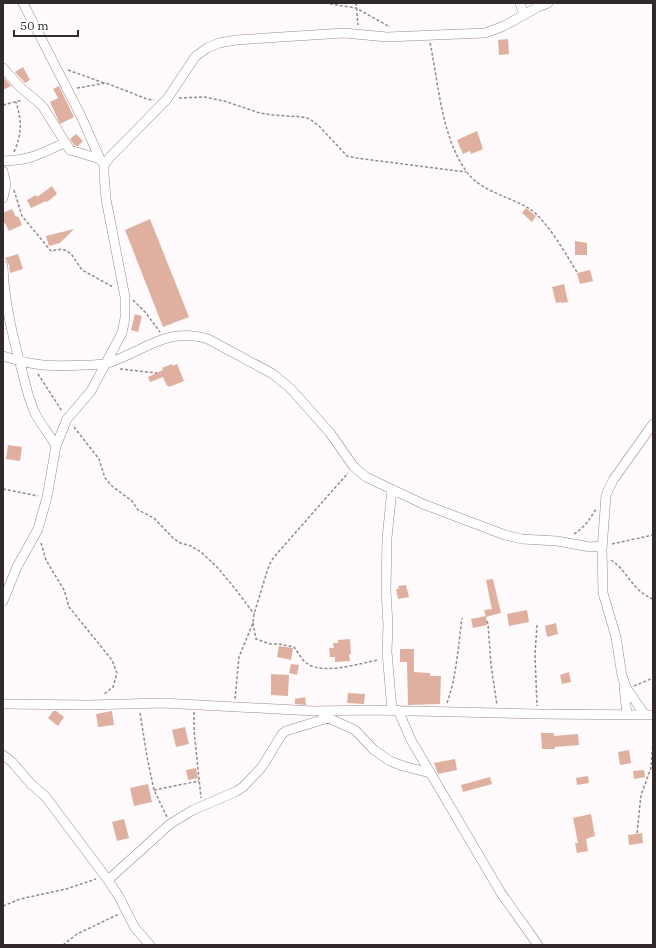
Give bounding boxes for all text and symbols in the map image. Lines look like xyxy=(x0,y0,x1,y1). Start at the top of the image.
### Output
scale bar xyxy=(14,12,78,38)
text: 50 m xyxy=(20,18,49,33)

